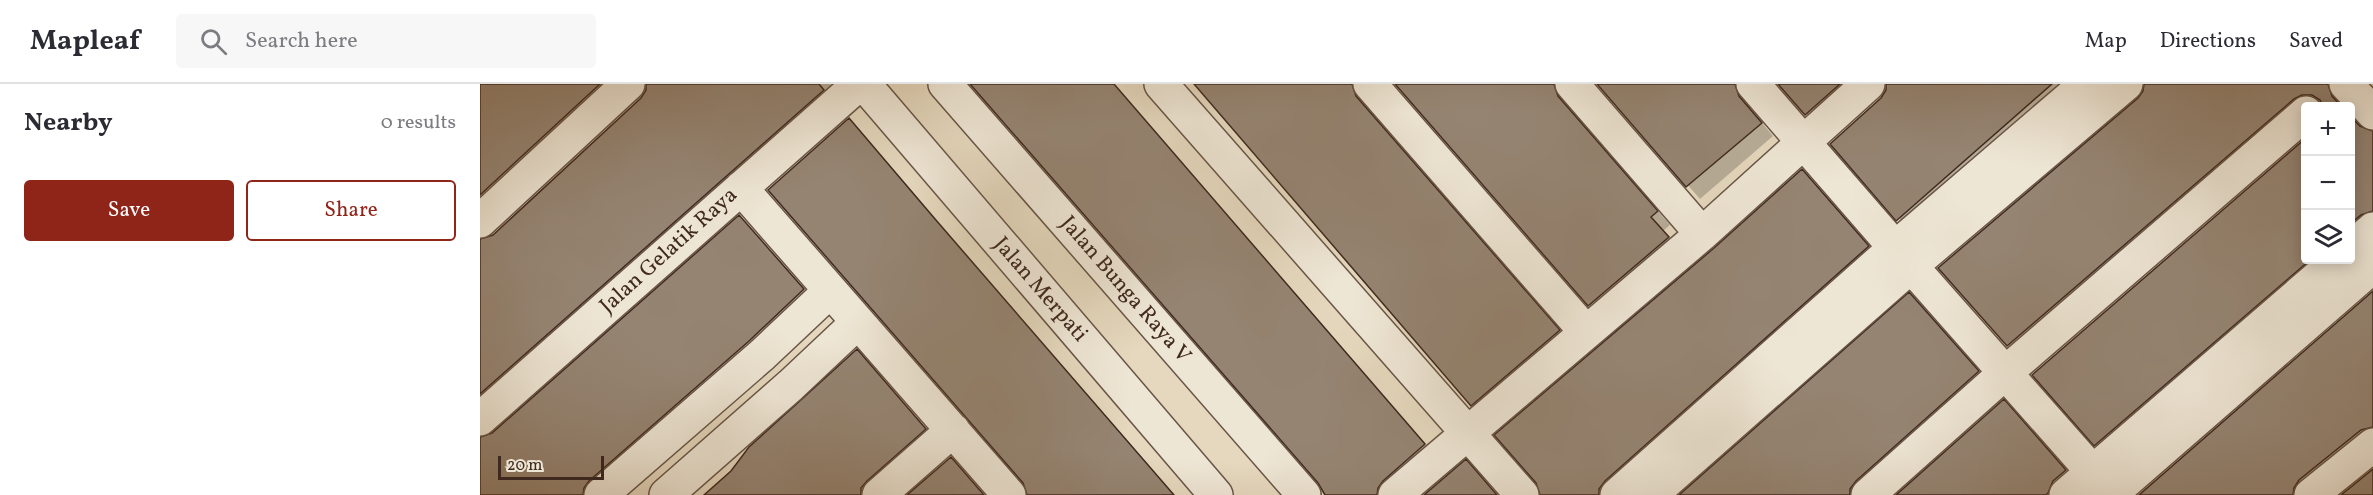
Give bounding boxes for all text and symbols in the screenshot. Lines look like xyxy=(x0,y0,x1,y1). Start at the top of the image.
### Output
search box xyxy=(176,14,596,68)
text: Mapleaf xyxy=(30,22,140,61)
icon: search xyxy=(197,25,230,58)
text: Search here xyxy=(245,26,358,57)
text: Map xyxy=(2085,27,2127,56)
text: Directions xyxy=(2160,27,2256,56)
text: Saved xyxy=(2289,27,2343,56)
map controls xyxy=(2301,102,2355,264)
button: + xyxy=(2301,102,2355,156)
text: Nearby xyxy=(24,105,113,141)
text: 0 results xyxy=(381,109,456,137)
button: − xyxy=(2301,156,2355,210)
button: Save xyxy=(24,180,234,241)
button: Share xyxy=(246,180,456,241)
street label: Jalan Gelatik Raya xyxy=(593,181,745,321)
street label: Jalan Bunga Raya V xyxy=(1052,210,1198,370)
button: layers xyxy=(2301,210,2355,264)
street label: Jalan Merpati xyxy=(985,231,1095,349)
scale bar xyxy=(498,453,604,480)
text: 20 m xyxy=(507,455,542,477)

